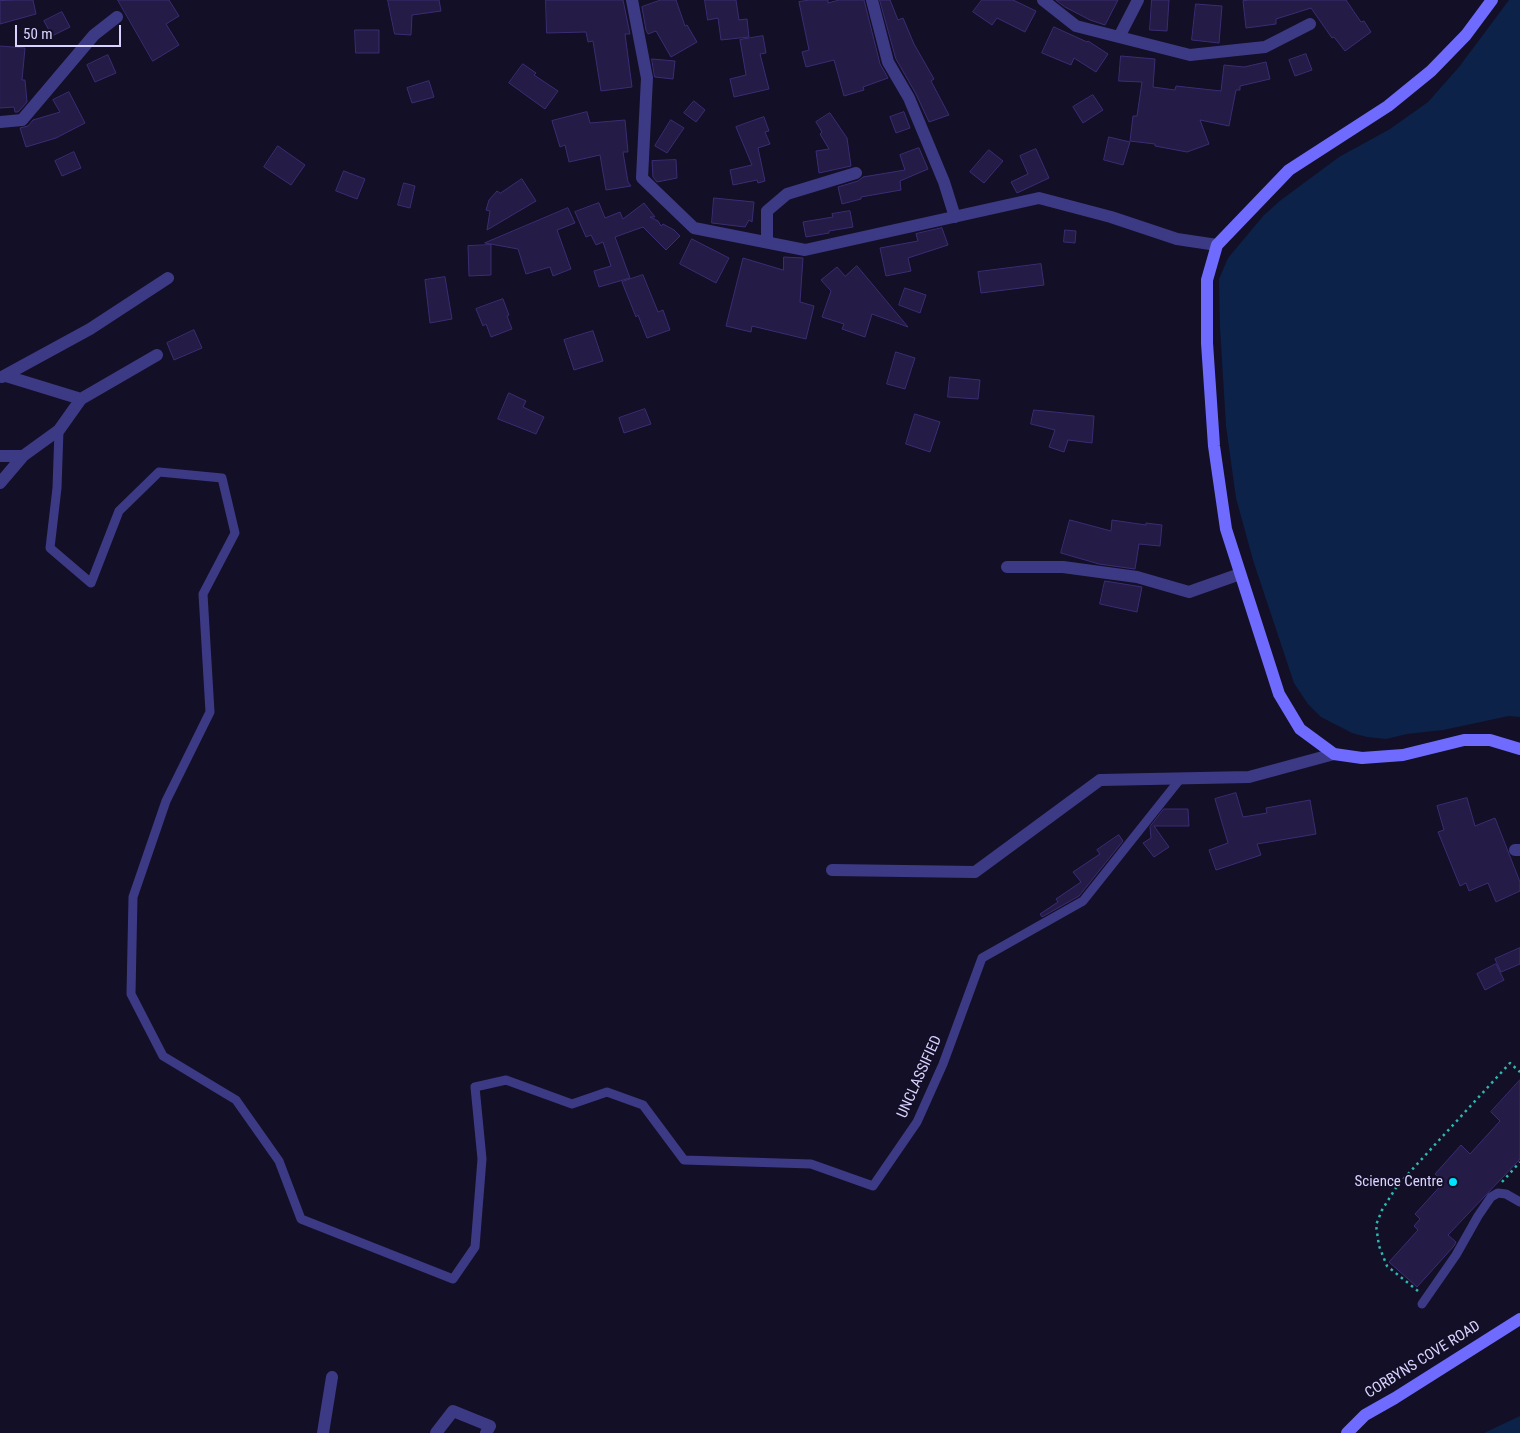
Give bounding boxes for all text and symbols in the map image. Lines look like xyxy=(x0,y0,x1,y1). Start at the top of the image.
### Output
scale bar xyxy=(18,15,124,47)
text: 50 m xyxy=(23,25,53,43)
street label: UNCLASSIFIED xyxy=(894,1033,946,1121)
place label: Science Centre xyxy=(1354,1173,1443,1191)
marker: Science Centre xyxy=(1447,1176,1459,1188)
street label: CORBYNS COVE ROAD xyxy=(1362,1317,1484,1403)

